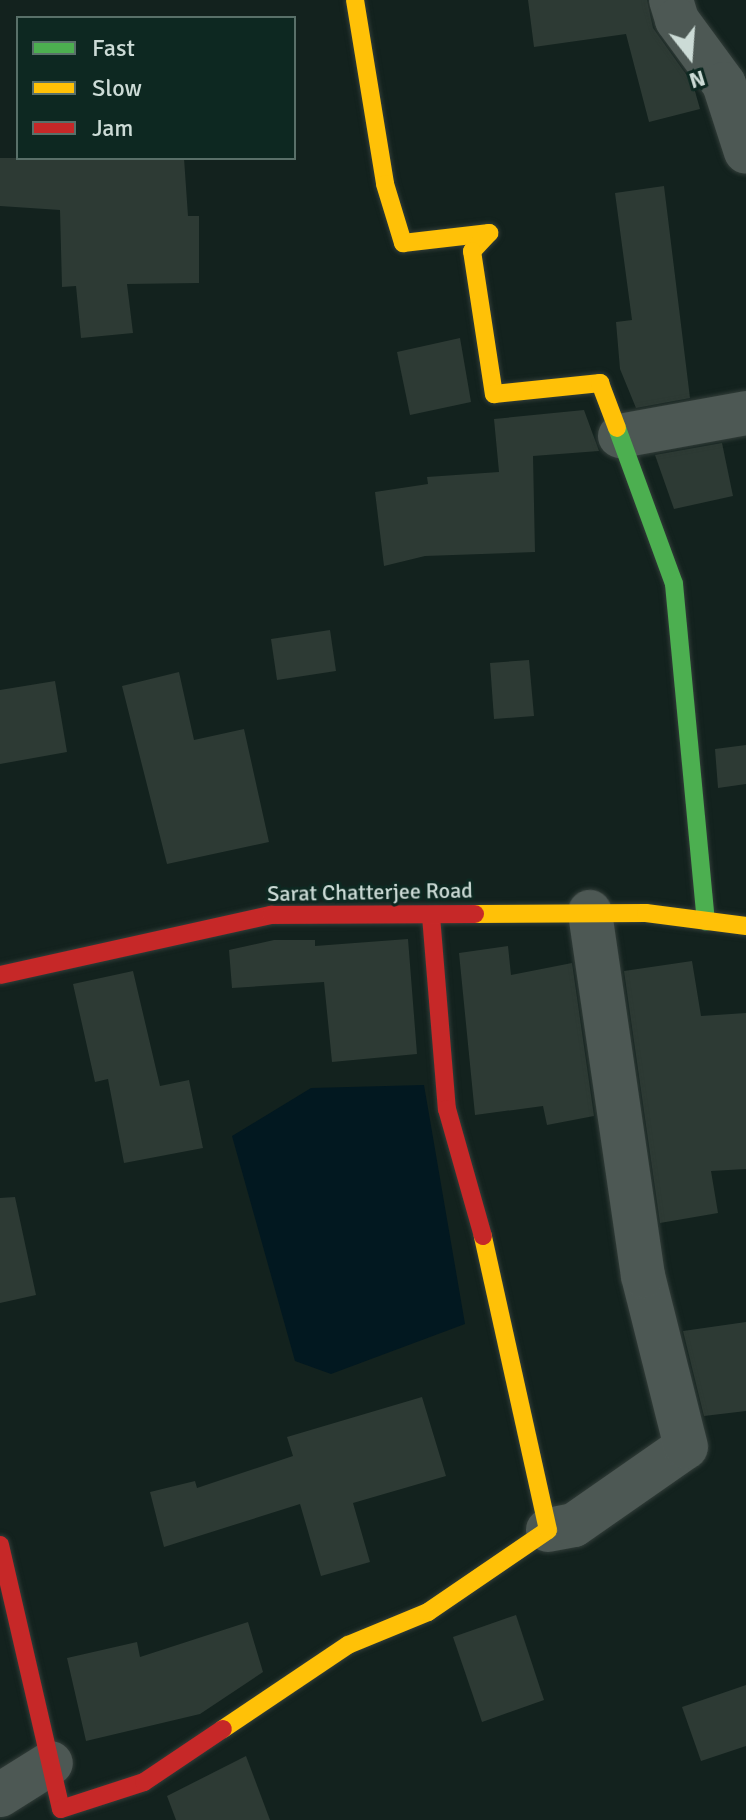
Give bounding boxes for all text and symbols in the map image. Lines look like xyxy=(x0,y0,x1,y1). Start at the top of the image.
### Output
legend xyxy=(16,16,296,160)
north arrow xyxy=(650,16,730,96)
text: Fast xyxy=(92,33,135,63)
text: N xyxy=(686,64,708,95)
text: Slow xyxy=(92,73,142,103)
text: Jam xyxy=(92,113,133,143)
street label: Sarat Chatterjee Road xyxy=(267,877,473,907)

